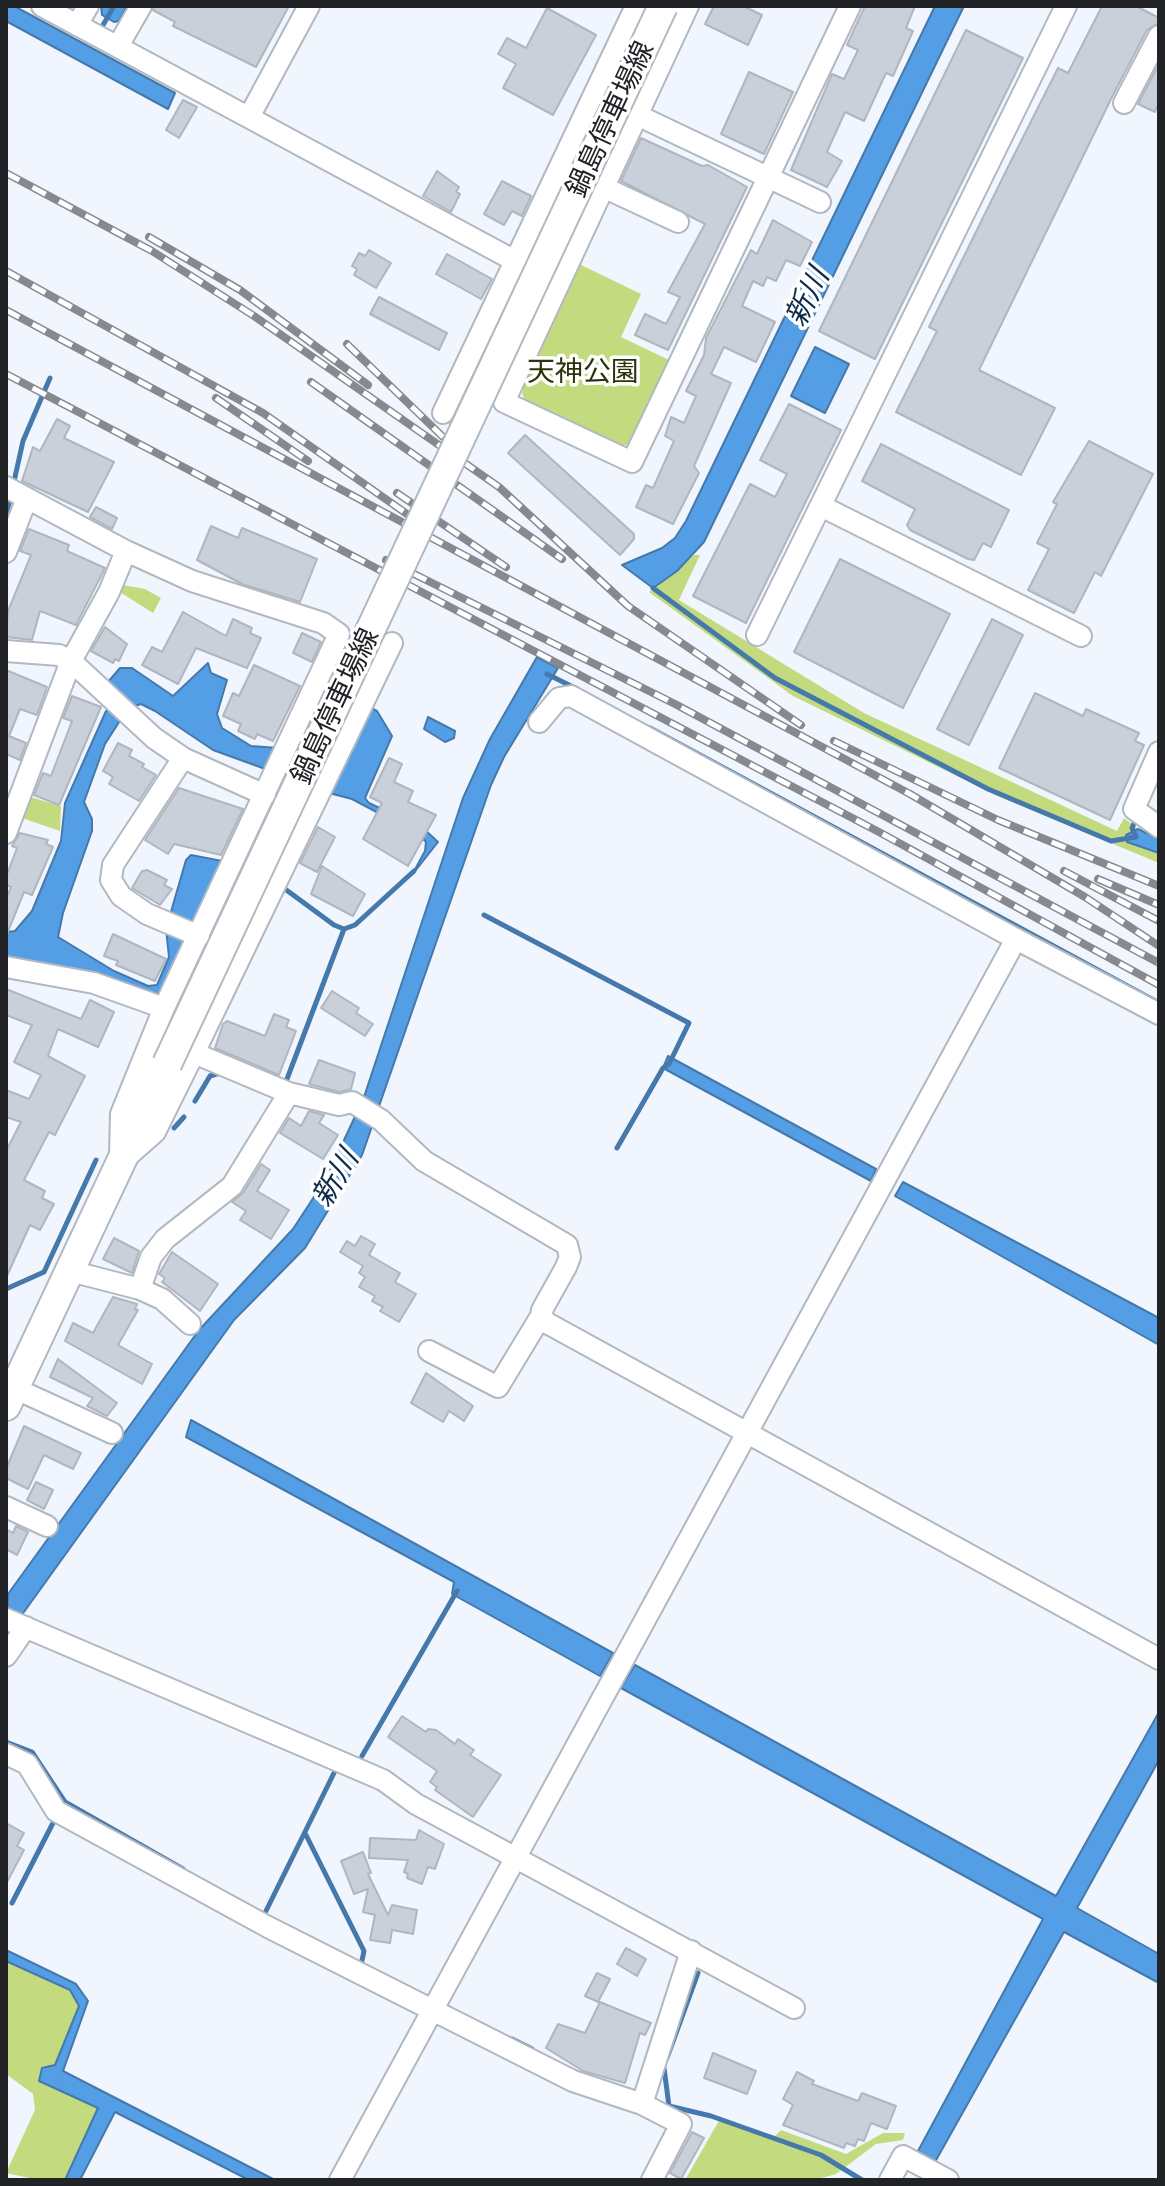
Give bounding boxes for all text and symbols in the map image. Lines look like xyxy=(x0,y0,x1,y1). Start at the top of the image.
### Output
street label: 鍋島停車場線 xyxy=(559,36,661,202)
water label: 新川 xyxy=(778,262,836,332)
park label: 天神公園 xyxy=(527,355,639,389)
street label: 鍋島停車場線 xyxy=(284,623,386,789)
water label: 新川 xyxy=(304,1143,366,1213)

